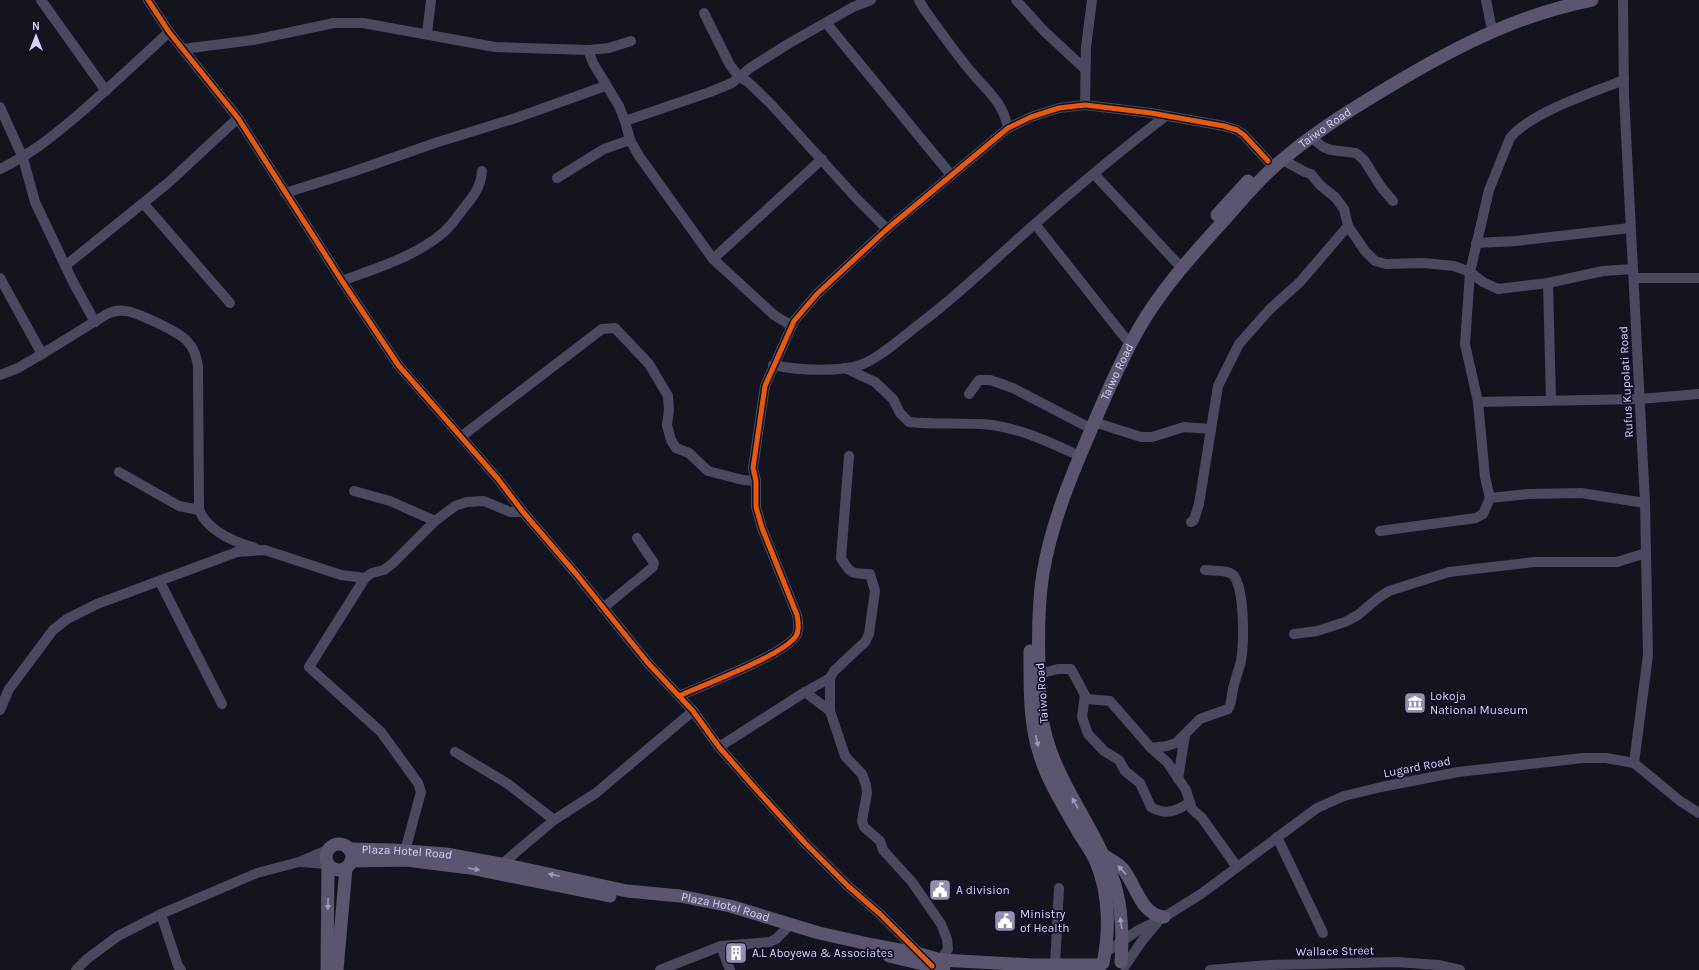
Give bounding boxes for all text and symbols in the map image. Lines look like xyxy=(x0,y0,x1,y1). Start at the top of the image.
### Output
north arrow xyxy=(16,16,56,56)
text: N xyxy=(32,20,40,33)
street label: Taiwo Road xyxy=(1296,105,1354,151)
street label: Rufus Kupolati Road xyxy=(1616,326,1636,438)
street label: Taiwo Road xyxy=(1098,341,1136,402)
street label: Taiwo Road xyxy=(1033,662,1051,724)
place label: Lokoja National Museum xyxy=(1430,689,1528,717)
museum icon: Lokoja National Museum xyxy=(1402,690,1428,716)
one-way arrow xyxy=(1034,735,1040,748)
street label: Lugard Road xyxy=(1382,754,1452,780)
one-way arrow xyxy=(1072,797,1079,809)
street label: Plaza Hotel Road xyxy=(361,842,453,862)
one-way arrow xyxy=(1117,864,1126,875)
one-way arrow xyxy=(468,866,480,872)
one-way arrow xyxy=(548,872,560,878)
public building icon: A division xyxy=(927,877,953,903)
place label: A division xyxy=(956,883,1010,897)
street label: Plaza Hotel Road xyxy=(680,889,772,925)
one-way arrow xyxy=(325,898,331,911)
place label: Ministry of Health xyxy=(1020,907,1069,935)
public building icon: Ministry of Health xyxy=(992,908,1018,934)
one-way arrow xyxy=(1118,917,1124,930)
building icon: A.L Aboyewa & Associates xyxy=(723,940,749,966)
street label: Wallace Street xyxy=(1296,943,1375,959)
place label: A.L Aboyewa & Associates xyxy=(752,946,893,960)

